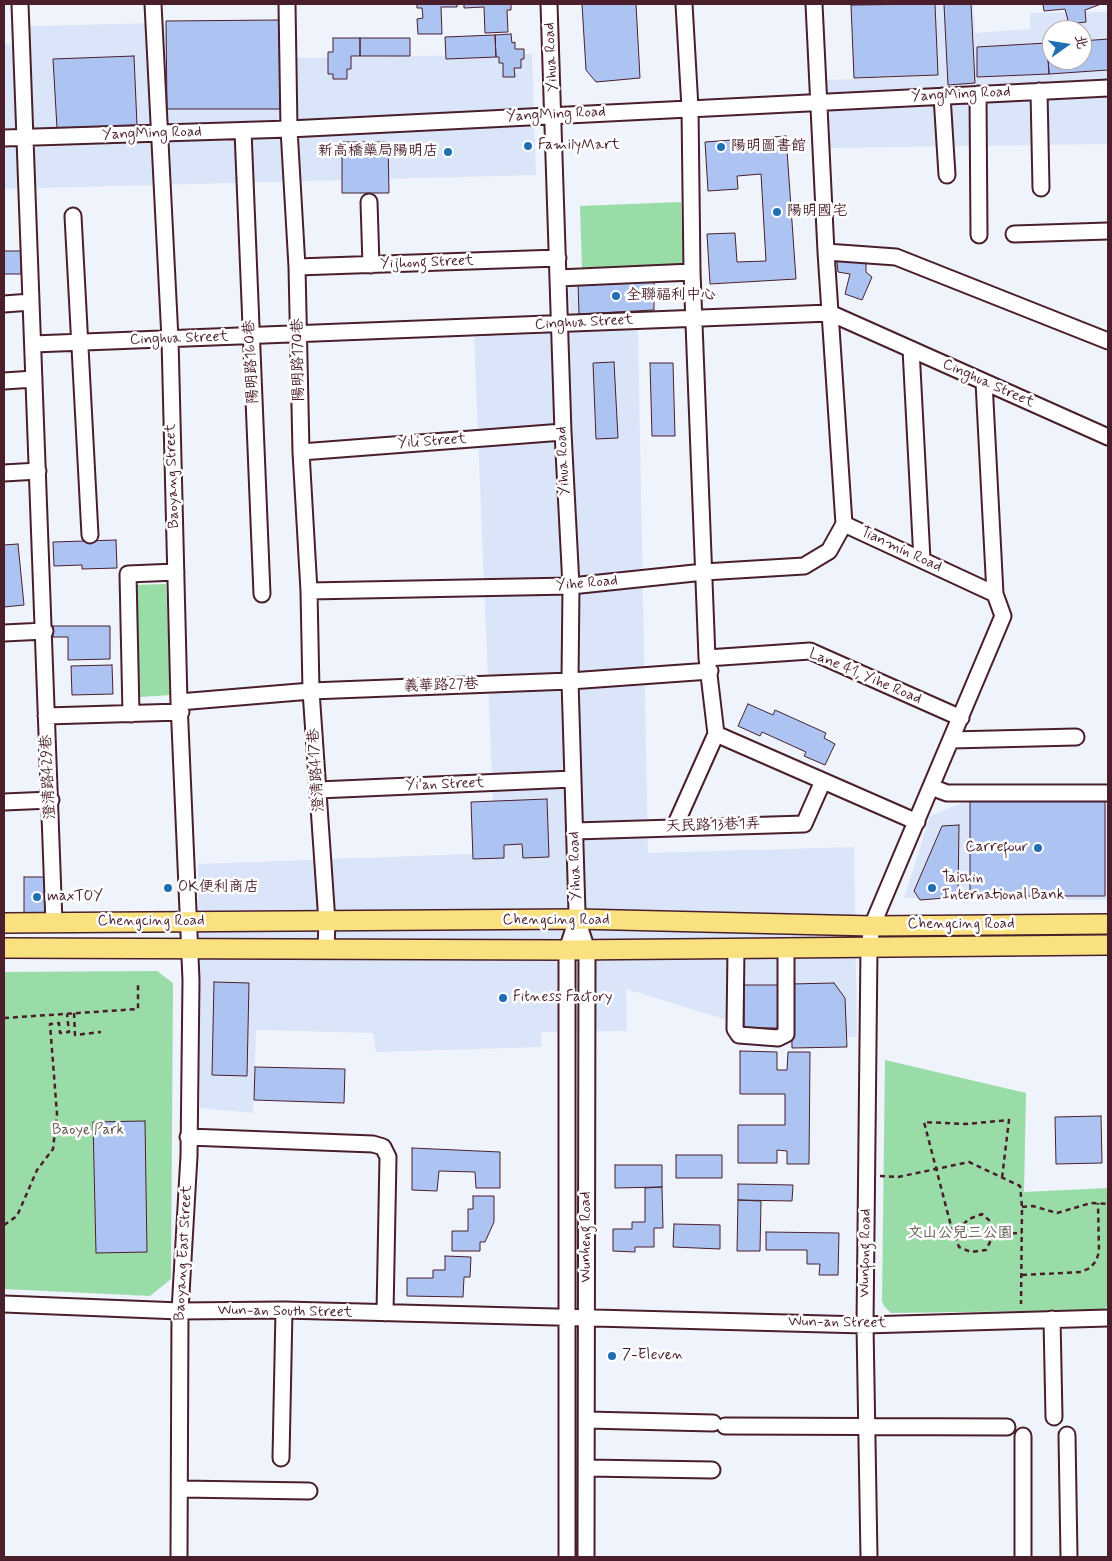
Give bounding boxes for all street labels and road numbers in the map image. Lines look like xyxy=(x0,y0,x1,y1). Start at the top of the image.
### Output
street label: Yihua Road xyxy=(541,22,563,92)
street label: YangMing Road xyxy=(911,83,1011,107)
street label: YangMing Road xyxy=(506,103,606,127)
street label: YangMing Road xyxy=(102,123,202,145)
street label: Yijhong Street xyxy=(380,252,474,274)
street label: Cinghua Street xyxy=(534,311,634,335)
street label: 陽明路170巷 xyxy=(289,318,309,402)
street label: 陽明路160巷 xyxy=(241,320,263,404)
street label: Cinghua Street xyxy=(129,328,229,350)
street label: Cinghua Street xyxy=(939,356,1037,412)
street label: Baoyang Street xyxy=(162,423,184,529)
street label: Yihua Road xyxy=(553,426,575,496)
street label: Yili Street xyxy=(397,431,467,453)
street label: Tianmin Road xyxy=(858,523,944,577)
street label: Yihe Road xyxy=(555,572,619,596)
street label: Lane 41, Yihe Road xyxy=(806,645,924,709)
street label: 義華路27巷 xyxy=(403,676,479,696)
street label: 澄清路417巷 xyxy=(305,728,329,812)
street label: 澄清路429巷 xyxy=(38,734,60,820)
street label: Yi'an Street xyxy=(405,775,485,795)
street label: 天民路13巷1弄 xyxy=(665,815,761,837)
street label: Yihua Road xyxy=(566,831,586,901)
street label: Chengcing Road xyxy=(503,912,609,930)
street label: Chengcing Road xyxy=(98,913,204,931)
street label: Chengcing Road xyxy=(908,916,1014,934)
street label: Baoyang East Street xyxy=(171,1185,197,1321)
street label: Wunheng Road xyxy=(578,1191,596,1283)
street label: Wunfong Road xyxy=(856,1208,876,1298)
street label: Wun-an South Street xyxy=(217,1302,353,1322)
street label: Wun-an Street xyxy=(788,1313,886,1333)

